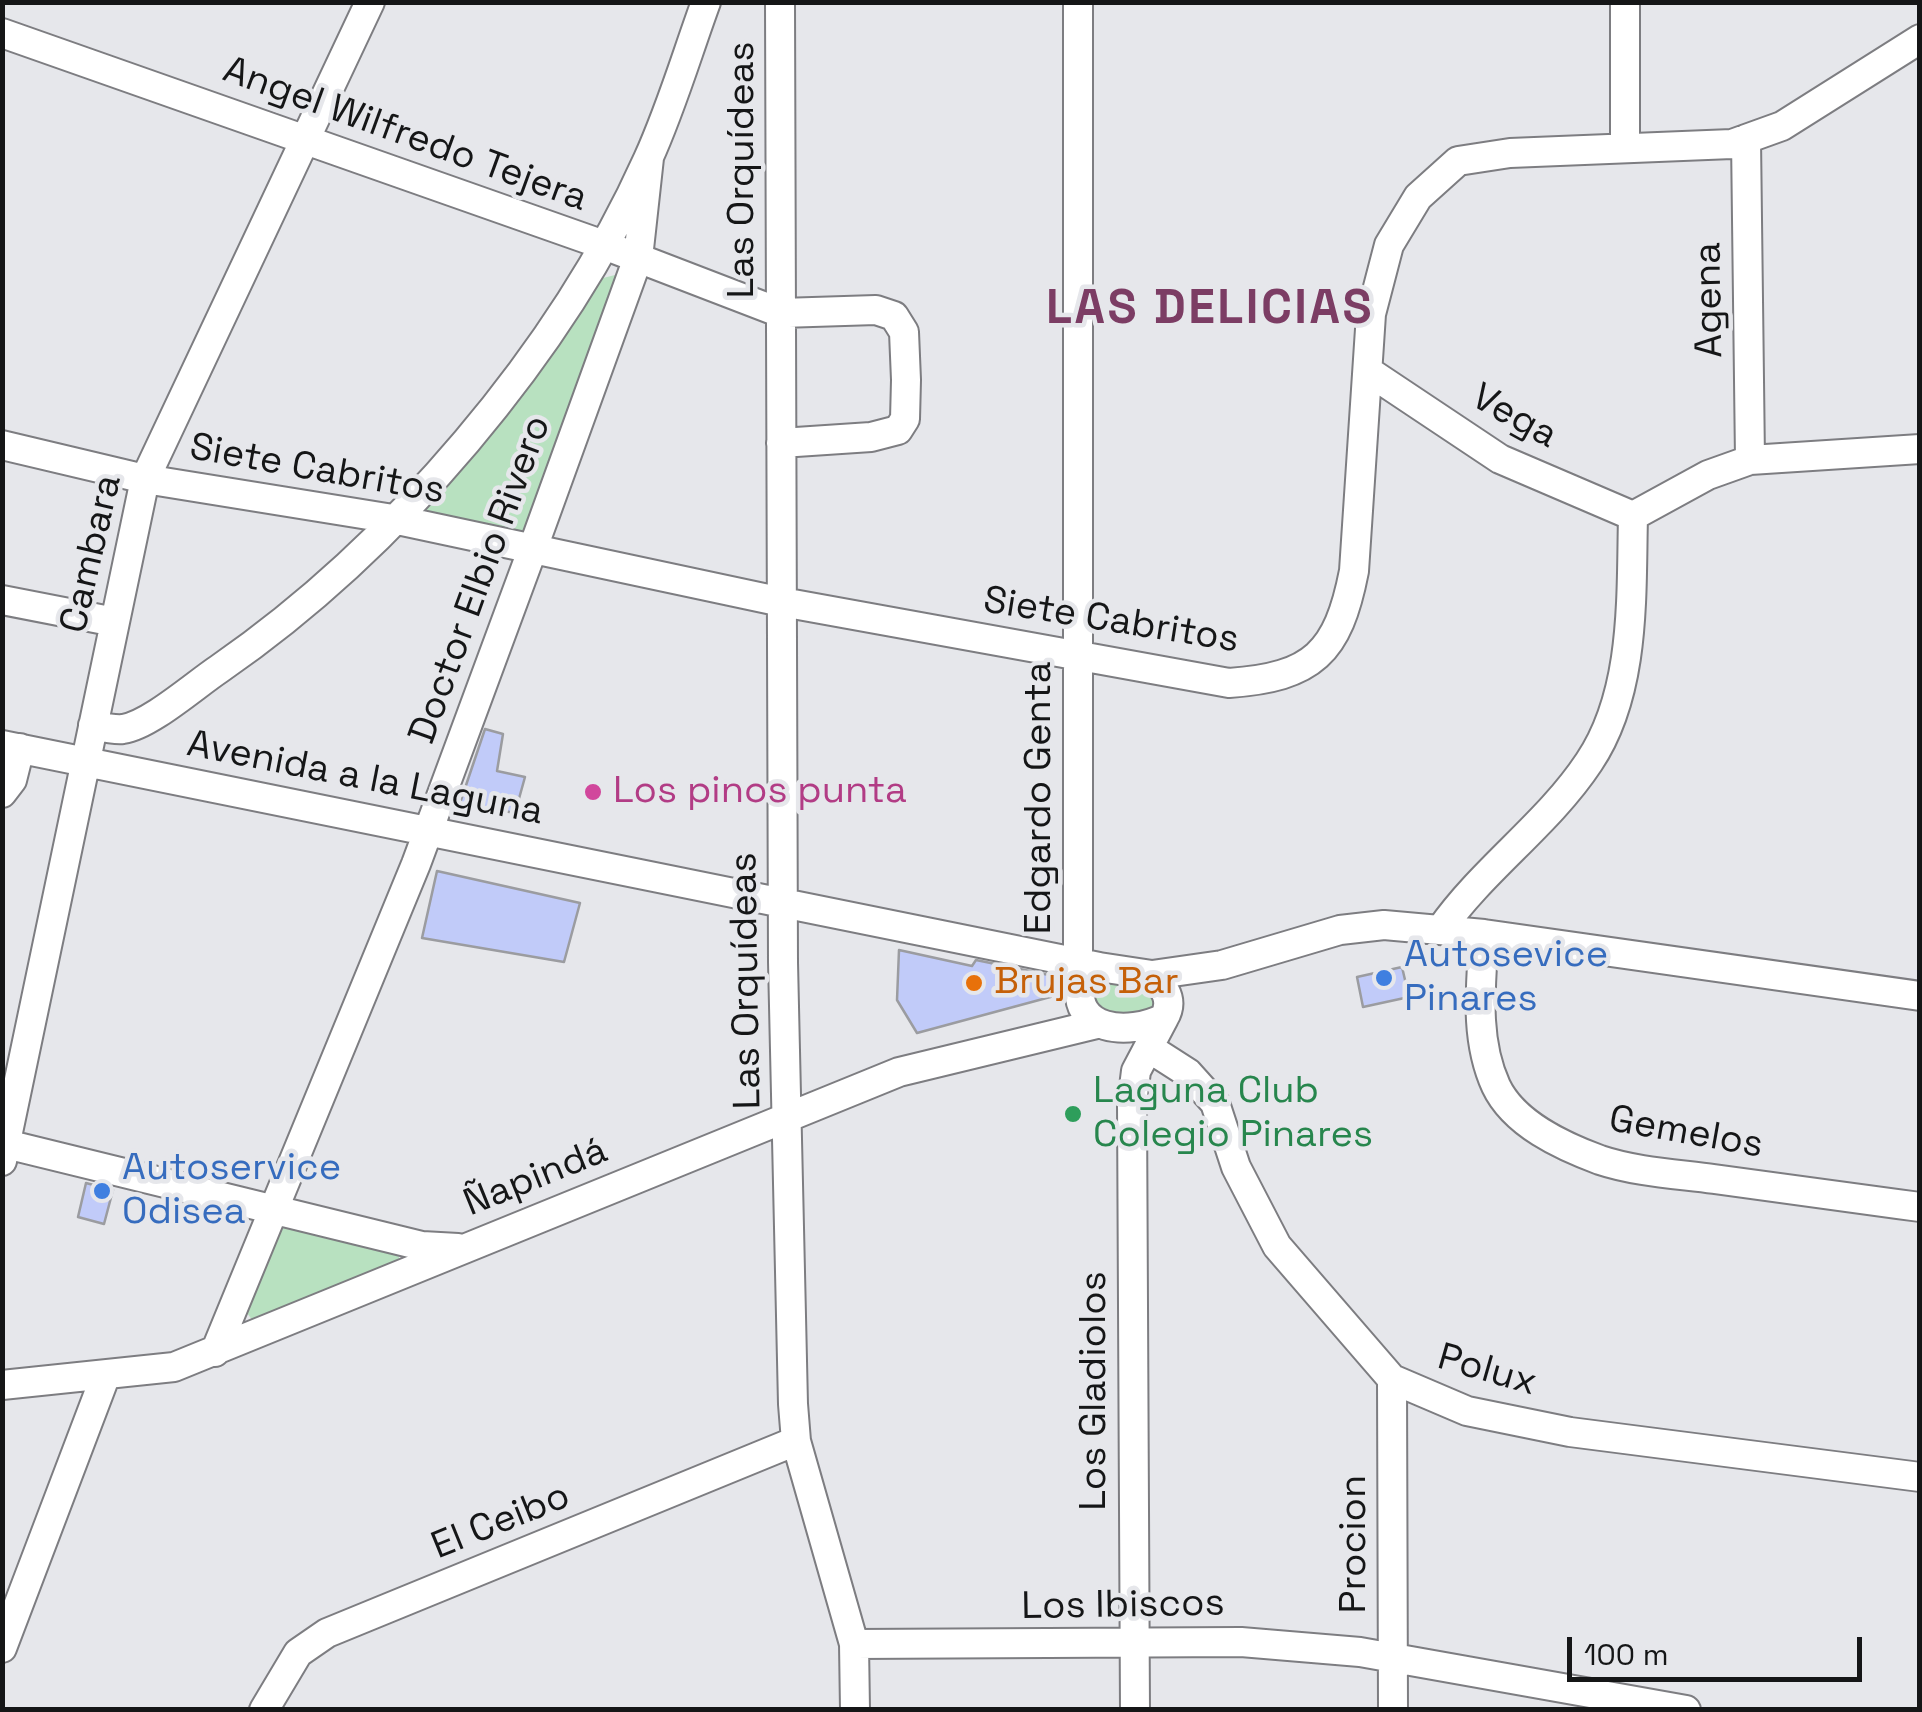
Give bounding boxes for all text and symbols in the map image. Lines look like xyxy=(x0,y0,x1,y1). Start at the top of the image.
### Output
street label: Las Orquídeas xyxy=(720,41,766,299)
street label: Angel Wilfredo Tejera xyxy=(217,48,593,222)
street label: Agena xyxy=(1686,242,1734,358)
district label: LAS DELICIAS xyxy=(1046,281,1374,339)
street label: Vega xyxy=(1463,375,1565,459)
street label: Doctor Elbio Rivero xyxy=(401,410,561,750)
street label: Siete Cabritos xyxy=(186,425,448,515)
street label: Cambara xyxy=(52,471,132,637)
street label: Siete Cabritos xyxy=(980,578,1242,664)
street label: Edgardo Genta xyxy=(1017,661,1063,935)
street label: Avenida a la Laguna xyxy=(183,722,547,836)
place label: Los pinos punta xyxy=(613,769,907,815)
marker: Los pinos punta xyxy=(582,781,604,803)
street label: Las Orquídeas xyxy=(722,852,772,1110)
place label: Autosevice Pinares xyxy=(1404,933,1608,1022)
place label: Brujas Bar xyxy=(994,960,1179,1006)
marker: Autosevice Pinares xyxy=(1373,967,1395,989)
marker: Brujas Bar xyxy=(963,972,985,994)
place label: Laguna Club Colegio Pinares xyxy=(1093,1069,1373,1158)
street label: Gemelos xyxy=(1605,1097,1767,1169)
marker: Laguna Club Colegio Pinares xyxy=(1062,1103,1084,1125)
street label: Ñapindá xyxy=(458,1129,614,1227)
place label: Autoservice Odisea xyxy=(122,1146,341,1236)
marker: Autoservice Odisea xyxy=(91,1180,113,1202)
street label: Los Gladiolos xyxy=(1072,1271,1118,1511)
street label: Polux xyxy=(1432,1335,1542,1407)
street label: El Ceibo xyxy=(425,1474,577,1570)
street label: Procion xyxy=(1332,1475,1378,1613)
street label: Los Ibiscos xyxy=(1021,1581,1225,1631)
scale bar xyxy=(1572,1617,1867,1679)
text: 100 m xyxy=(1584,1635,1669,1674)

